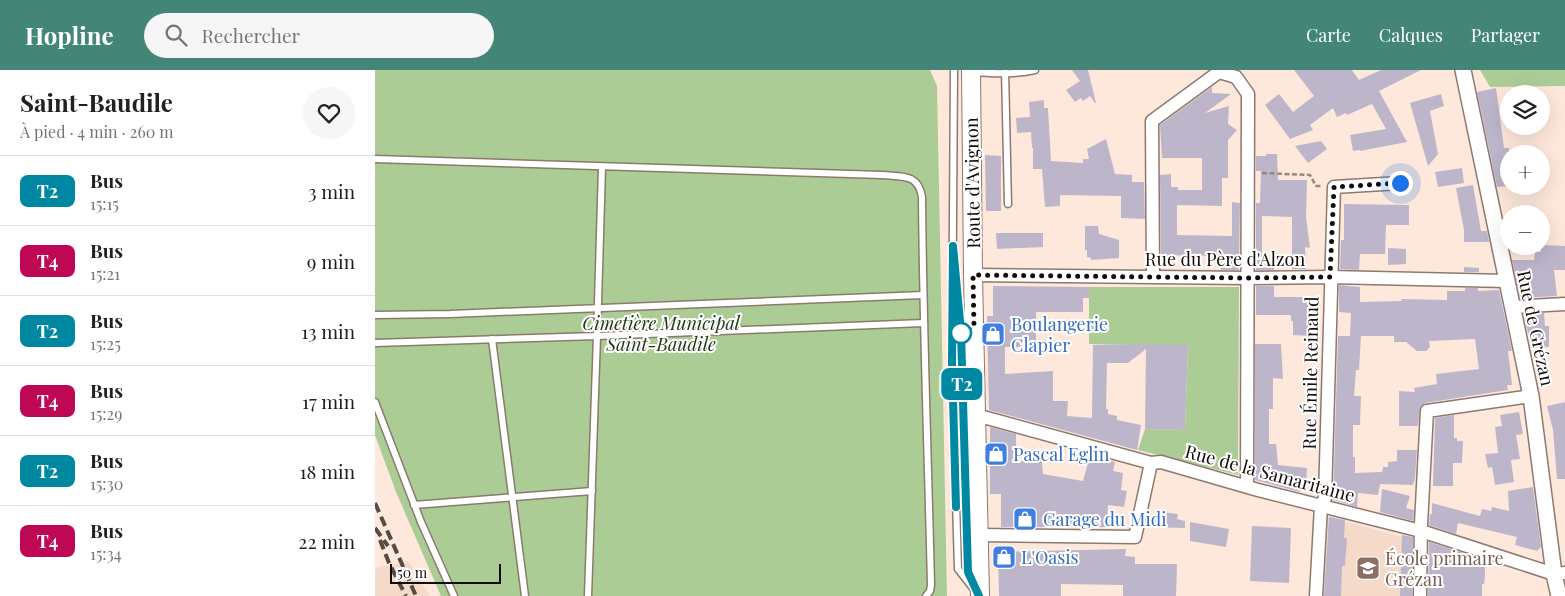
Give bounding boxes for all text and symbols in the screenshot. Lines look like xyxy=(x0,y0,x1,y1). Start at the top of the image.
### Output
search box xyxy=(144,13,494,58)
text: Hopline xyxy=(25,19,114,51)
icon: search xyxy=(162,21,190,49)
text: Rechercher xyxy=(202,22,300,48)
text: Carte xyxy=(1306,23,1351,47)
text: Calques xyxy=(1379,23,1443,47)
text: Partager xyxy=(1471,23,1540,47)
map controls xyxy=(1500,85,1550,255)
button: layers xyxy=(1500,85,1550,135)
text: Saint-Baudile xyxy=(20,86,173,118)
button: heart xyxy=(303,87,355,139)
street label: Route d'Avignon xyxy=(959,117,985,249)
text: À pied · 4 min · 260 m xyxy=(20,121,174,142)
button: + xyxy=(1500,145,1550,195)
text: Bus xyxy=(90,167,123,193)
your location xyxy=(1388,171,1413,196)
text: 3 min xyxy=(308,178,355,204)
text: T2 xyxy=(37,179,58,203)
text: 15:15 xyxy=(90,193,119,214)
button: − xyxy=(1500,205,1550,255)
text: Bus xyxy=(90,237,123,263)
street label: Rue du Père d'Alzon xyxy=(1145,247,1305,271)
text: 9 min xyxy=(307,248,355,274)
text: T4 xyxy=(37,249,58,273)
text: 15:21 xyxy=(90,263,120,284)
street label: Rue de Grézan xyxy=(1512,268,1560,388)
street label: Rue Émile Reinaud xyxy=(1297,296,1323,450)
text: Bus xyxy=(90,307,123,333)
park label: Cimetière Municipal Saint-Baudile xyxy=(582,311,741,356)
place label: Boulangerie Clapier xyxy=(1011,312,1108,357)
text: 13 min xyxy=(301,318,355,344)
text: T2 xyxy=(37,319,58,343)
shop icon: Boulangerie Clapier xyxy=(980,321,1006,347)
unlabelled marker xyxy=(950,322,972,344)
text: 15:25 xyxy=(90,333,121,354)
line badge: T2 xyxy=(939,368,985,400)
text: T2 xyxy=(951,372,973,396)
text: Bus xyxy=(90,377,123,403)
text: 17 min xyxy=(302,388,355,414)
text: T4 xyxy=(37,389,58,413)
text: 15:29 xyxy=(90,403,122,424)
street label: Rue de la Samaritaine xyxy=(1182,439,1358,507)
shop icon: Pascal Eglin xyxy=(983,441,1009,467)
place label: Pascal Eglin xyxy=(1013,442,1110,466)
text: Bus xyxy=(90,447,123,473)
text: 18 min xyxy=(300,458,355,484)
text: T2 xyxy=(37,459,58,483)
text: 15:30 xyxy=(90,473,123,494)
shop icon: Garage du Midi xyxy=(1012,506,1038,532)
place label: Garage du Midi xyxy=(1043,507,1167,531)
text: Bus xyxy=(90,517,123,543)
text: 22 min xyxy=(298,528,355,554)
text: T4 xyxy=(37,529,58,553)
text: 15:34 xyxy=(90,543,122,564)
shop icon: L'Oasis xyxy=(991,544,1017,570)
place label: L'Oasis xyxy=(1021,545,1079,569)
place label: École primaire Grézan xyxy=(1385,546,1504,591)
school or university icon: École primaire Grézan xyxy=(1355,555,1381,581)
scale bar xyxy=(390,561,501,584)
text: 50 m xyxy=(397,563,427,582)

